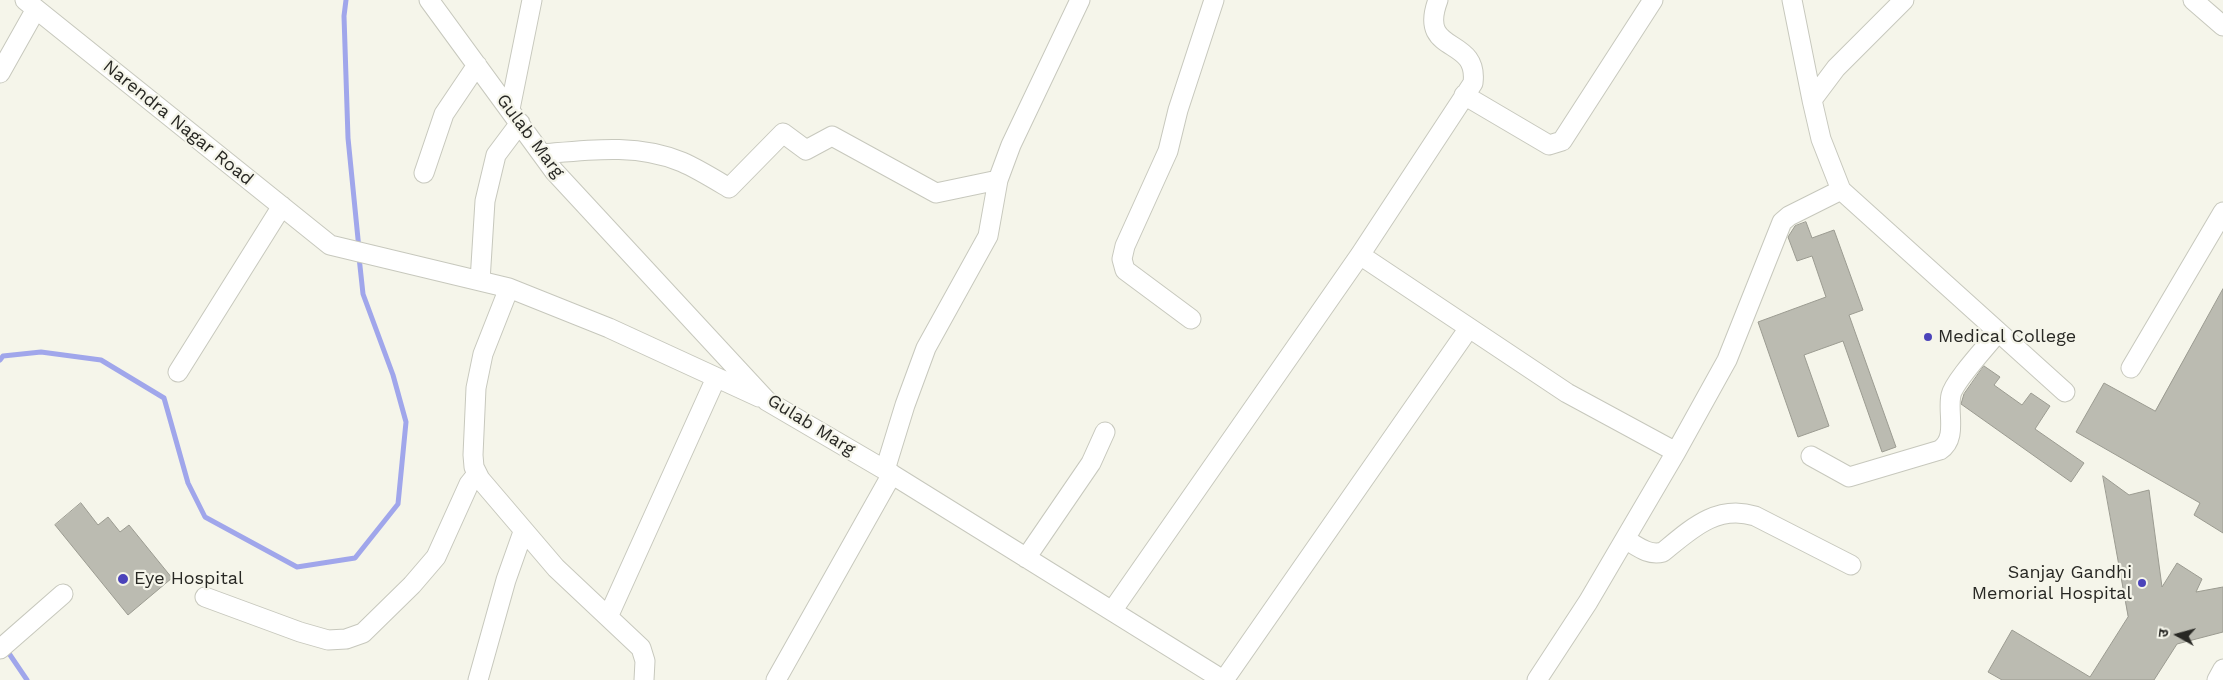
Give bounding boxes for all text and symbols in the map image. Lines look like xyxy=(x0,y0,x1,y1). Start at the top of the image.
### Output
street label: Narendra Nagar Road xyxy=(99,56,257,190)
street label: Gulab Marg xyxy=(492,90,568,182)
place label: Medical College xyxy=(1938,326,2076,348)
marker: Medical College xyxy=(1922,331,1934,343)
street label: Gulab Marg xyxy=(763,390,859,460)
place label: Sanjay Gandhi Memorial Hospital xyxy=(1972,562,2132,604)
place label: Eye Hospital xyxy=(134,568,243,590)
marker: Eye Hospital xyxy=(116,572,130,586)
marker: Sanjay Gandhi Memorial Hospital xyxy=(2136,577,2148,589)
north arrow xyxy=(2153,610,2203,660)
text: उ xyxy=(2155,628,2172,638)

